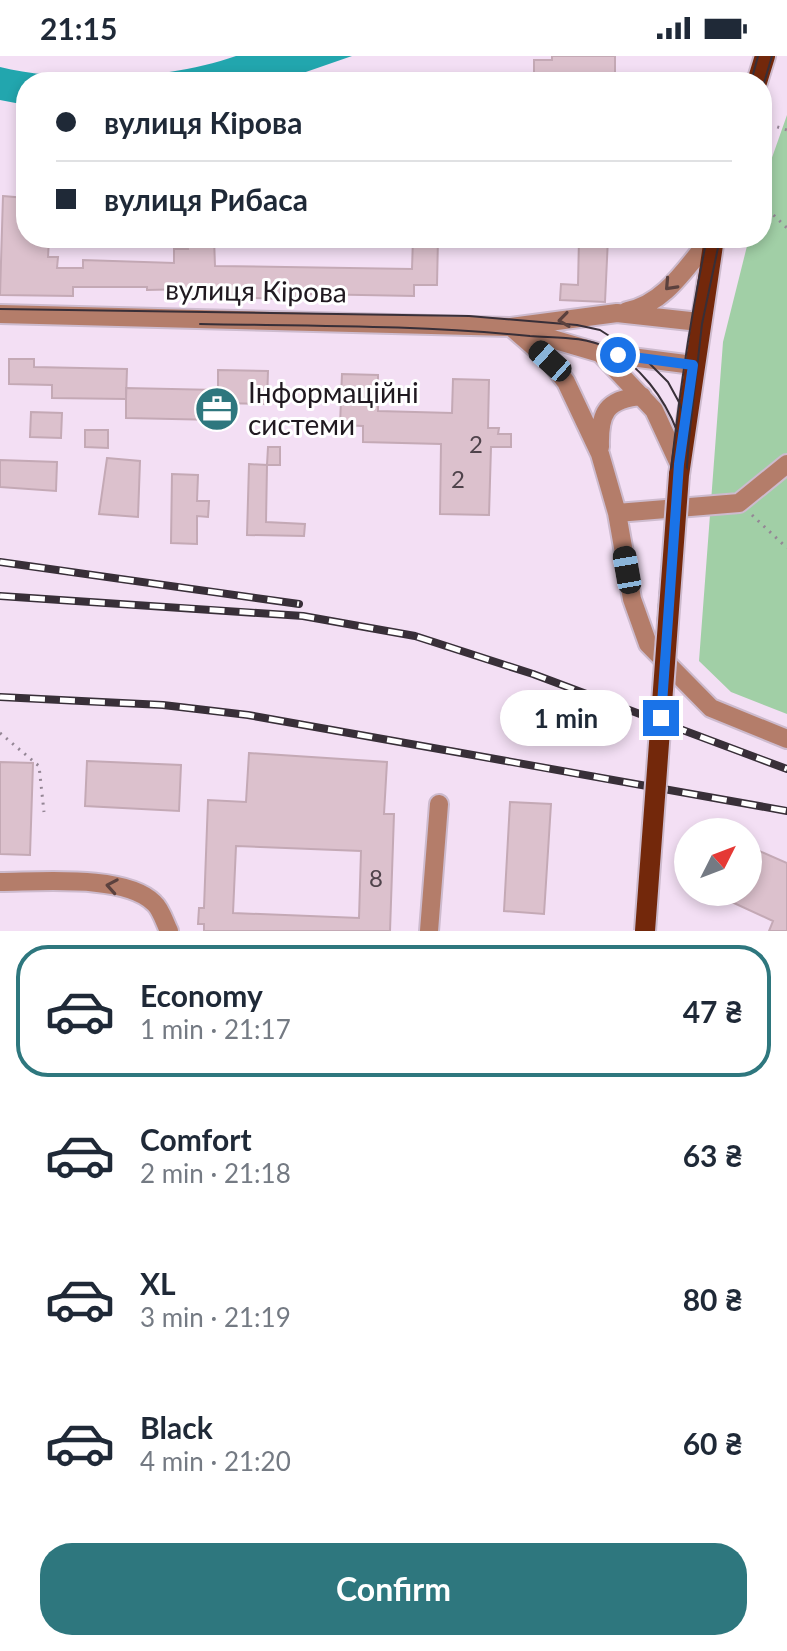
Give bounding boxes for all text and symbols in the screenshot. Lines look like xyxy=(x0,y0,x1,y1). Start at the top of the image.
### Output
text: 21:15 xyxy=(40,10,117,46)
text: вулиця Кірова xyxy=(104,104,302,140)
text: вулиця Рибаса xyxy=(104,181,308,217)
street label: вулиця Кірова xyxy=(165,271,347,309)
one-way arrow xyxy=(665,276,679,290)
one-way arrow xyxy=(557,311,571,328)
car xyxy=(524,336,576,386)
route start xyxy=(600,337,636,373)
place label: Інформаційні системи xyxy=(248,375,419,441)
office icon: Інформаційні системи xyxy=(193,385,241,433)
house number: 2 xyxy=(469,429,483,458)
house number: 2 xyxy=(451,464,465,493)
car xyxy=(611,544,643,596)
callout: 1 min xyxy=(501,690,633,746)
route end xyxy=(643,700,679,736)
text: 1 min xyxy=(534,702,598,734)
north arrow xyxy=(674,818,762,906)
map controls xyxy=(674,818,762,906)
house number: 8 xyxy=(369,863,383,892)
one-way arrow xyxy=(105,878,119,895)
icon: car xyxy=(44,975,116,1047)
text: Economy xyxy=(140,977,263,1013)
text: 47 ₴ xyxy=(683,993,743,1029)
text: 1 min · 21:17 xyxy=(140,1013,291,1045)
icon: car xyxy=(44,1119,116,1191)
text: Comfort xyxy=(140,1121,252,1157)
text: 63 ₴ xyxy=(683,1137,743,1173)
text: 2 min · 21:18 xyxy=(140,1157,291,1189)
icon: car xyxy=(44,1263,116,1335)
text: XL xyxy=(140,1265,176,1301)
text: 80 ₴ xyxy=(683,1281,743,1317)
text: 3 min · 21:19 xyxy=(140,1301,291,1333)
icon: car xyxy=(44,1407,116,1479)
text: Black xyxy=(140,1409,213,1445)
text: 60 ₴ xyxy=(683,1425,743,1461)
text: 4 min · 21:20 xyxy=(140,1445,291,1477)
button: Confirm xyxy=(40,1543,747,1635)

